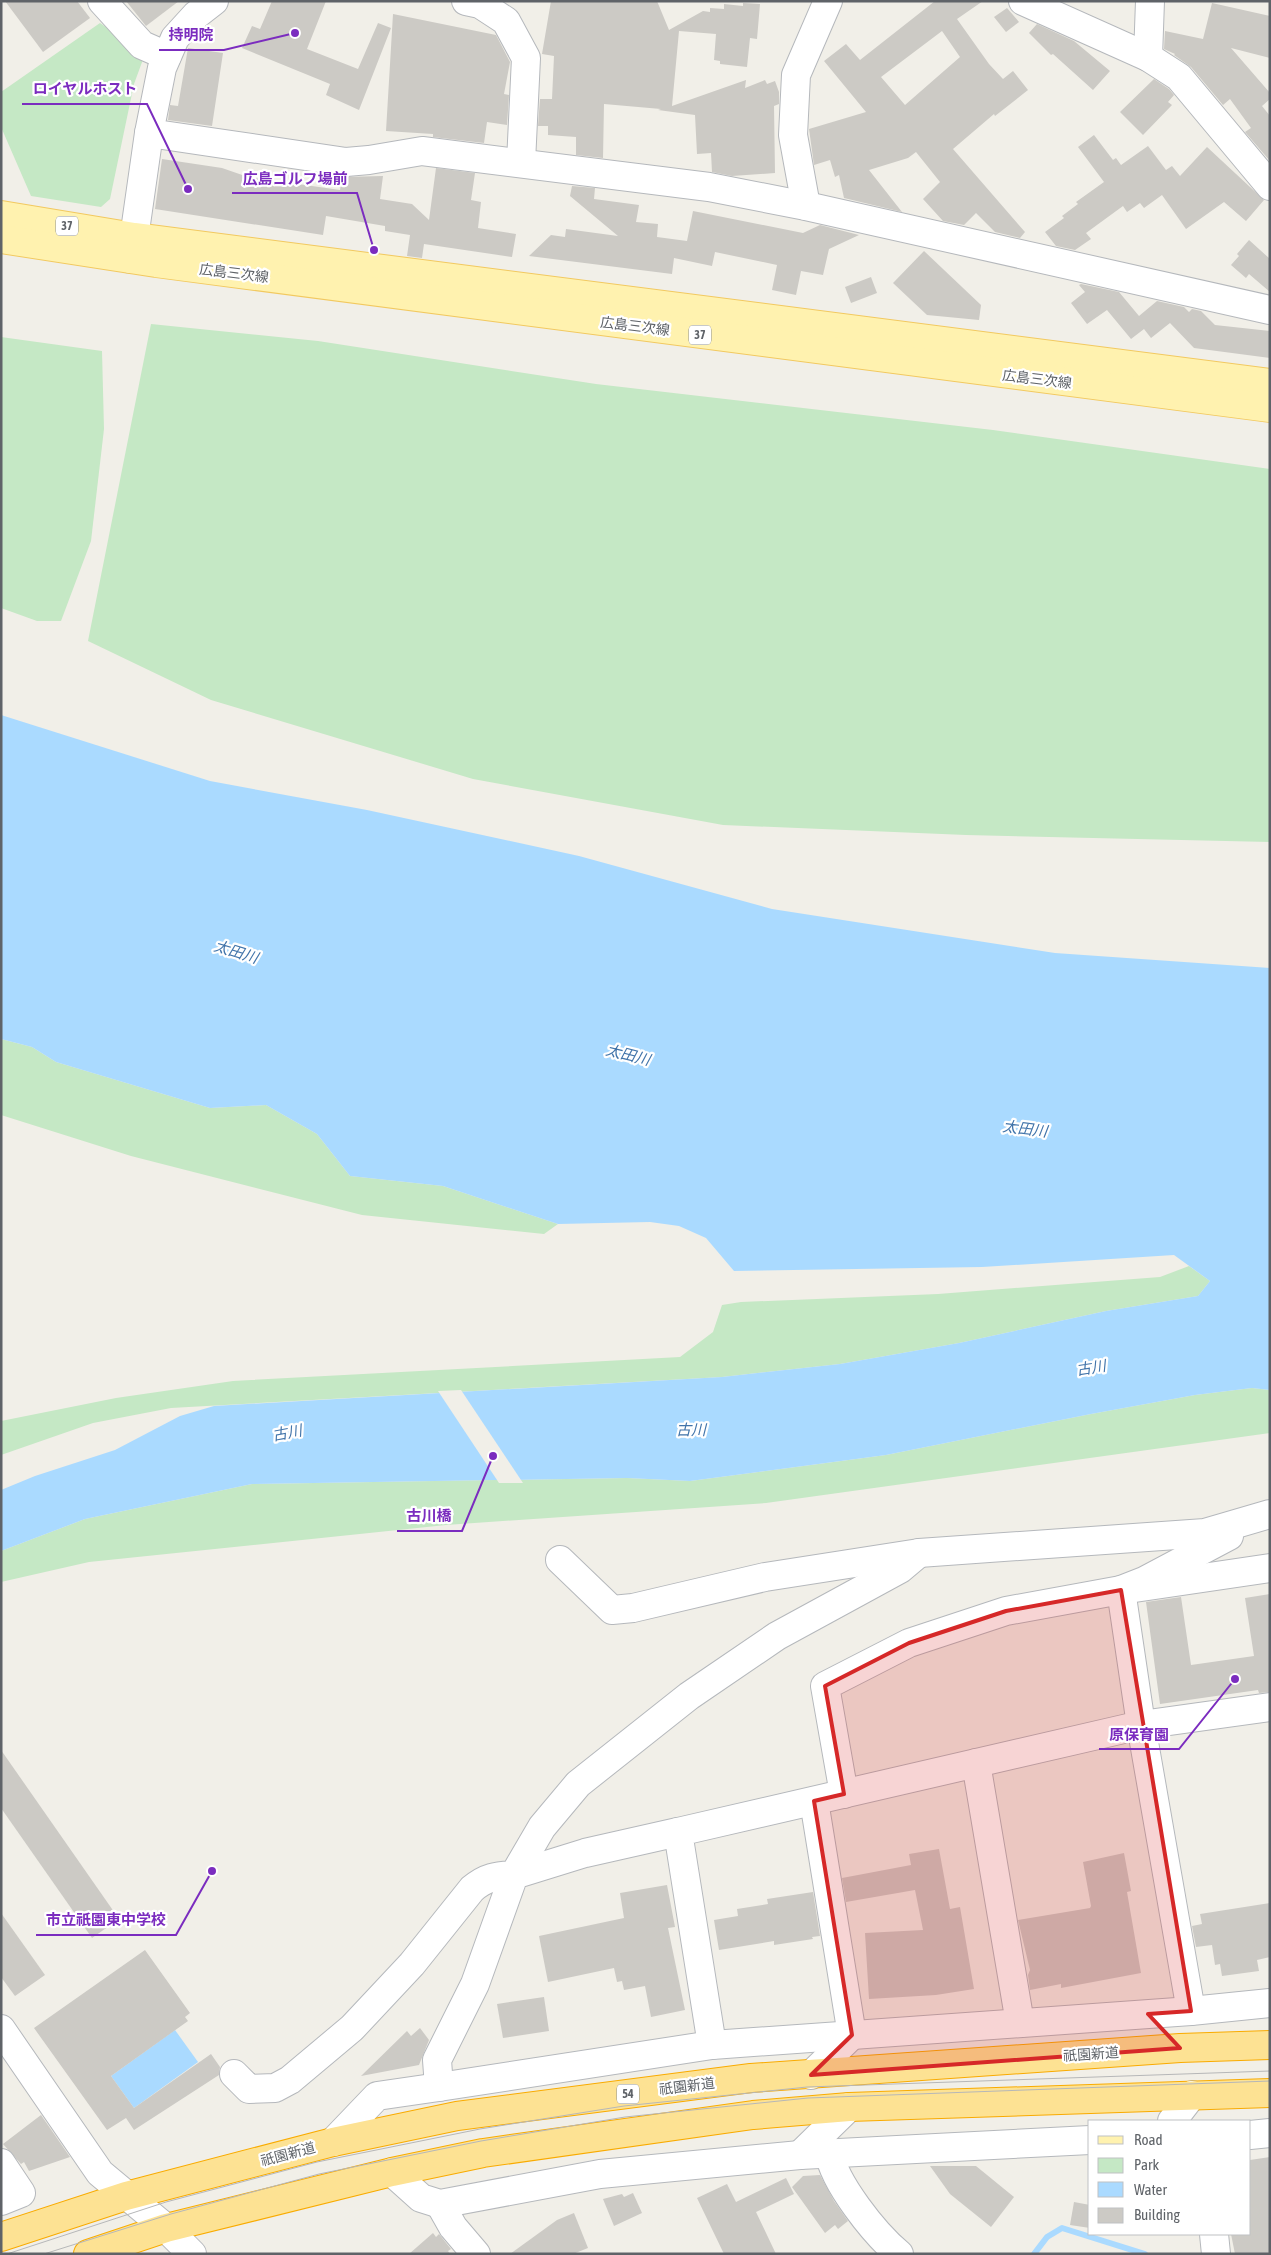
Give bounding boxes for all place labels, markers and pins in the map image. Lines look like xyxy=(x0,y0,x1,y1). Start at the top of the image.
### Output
callout: 持明院 xyxy=(159,20,224,50)
callout: ロイヤルホスト xyxy=(22,74,147,104)
callout: 広島ゴルフ場前 xyxy=(232,163,357,193)
callout: 古川橋 xyxy=(397,1501,462,1531)
callout: 原保育園 xyxy=(1099,1719,1179,1749)
callout: 市立祇園東中学校 xyxy=(36,1905,176,1935)

